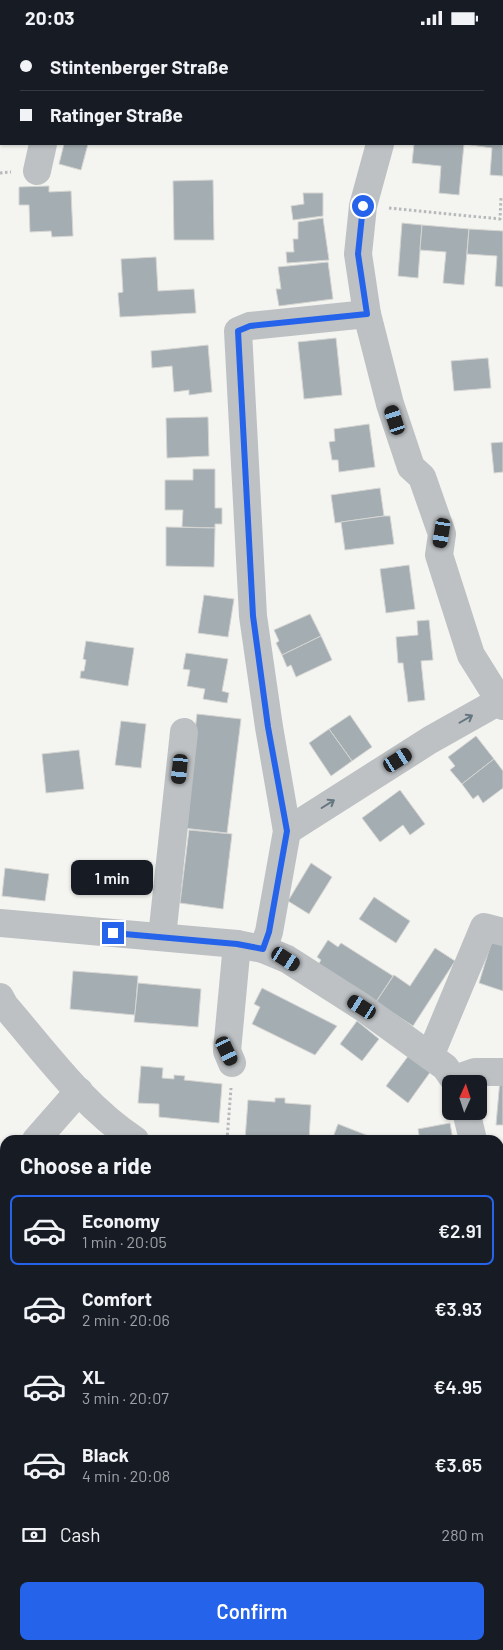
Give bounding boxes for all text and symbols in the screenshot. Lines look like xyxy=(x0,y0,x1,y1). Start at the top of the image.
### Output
text: 20:03 xyxy=(25,6,74,29)
text: Stintenberger Straße xyxy=(50,55,229,78)
text: Ratinger Straße xyxy=(50,103,183,126)
route start xyxy=(352,195,374,217)
car xyxy=(383,403,406,437)
car xyxy=(432,517,451,549)
one-way arrow xyxy=(459,714,473,724)
car xyxy=(381,746,414,774)
car xyxy=(170,753,189,785)
one-way arrow xyxy=(320,799,334,809)
callout: 1 min xyxy=(72,861,154,895)
text: 1 min xyxy=(95,868,129,887)
route end xyxy=(102,922,124,944)
car xyxy=(269,945,302,973)
car xyxy=(345,993,378,1021)
car xyxy=(213,1034,240,1068)
north arrow xyxy=(442,1075,488,1120)
map controls xyxy=(442,1075,487,1120)
text: Choose a ride xyxy=(20,1152,152,1178)
icon: car xyxy=(22,1208,67,1253)
text: Economy xyxy=(82,1209,160,1232)
text: €2.91 xyxy=(438,1219,482,1242)
text: 1 min · 20:05 xyxy=(82,1232,167,1251)
icon: car xyxy=(22,1286,67,1331)
text: Comfort xyxy=(82,1287,152,1310)
text: €3.93 xyxy=(435,1297,482,1320)
text: 2 min · 20:06 xyxy=(82,1310,170,1329)
icon: car xyxy=(22,1364,67,1409)
text: XL xyxy=(82,1365,105,1388)
text: €4.95 xyxy=(434,1375,482,1398)
text: 3 min · 20:07 xyxy=(82,1388,169,1407)
icon: car xyxy=(22,1442,67,1487)
text: Black xyxy=(82,1443,129,1466)
text: €3.65 xyxy=(435,1453,482,1476)
text: 4 min · 20:08 xyxy=(82,1466,170,1485)
icon: cash xyxy=(20,1521,48,1549)
text: Cash xyxy=(60,1523,101,1546)
text: 280 m xyxy=(442,1525,484,1544)
button: Confirm xyxy=(20,1582,484,1640)

